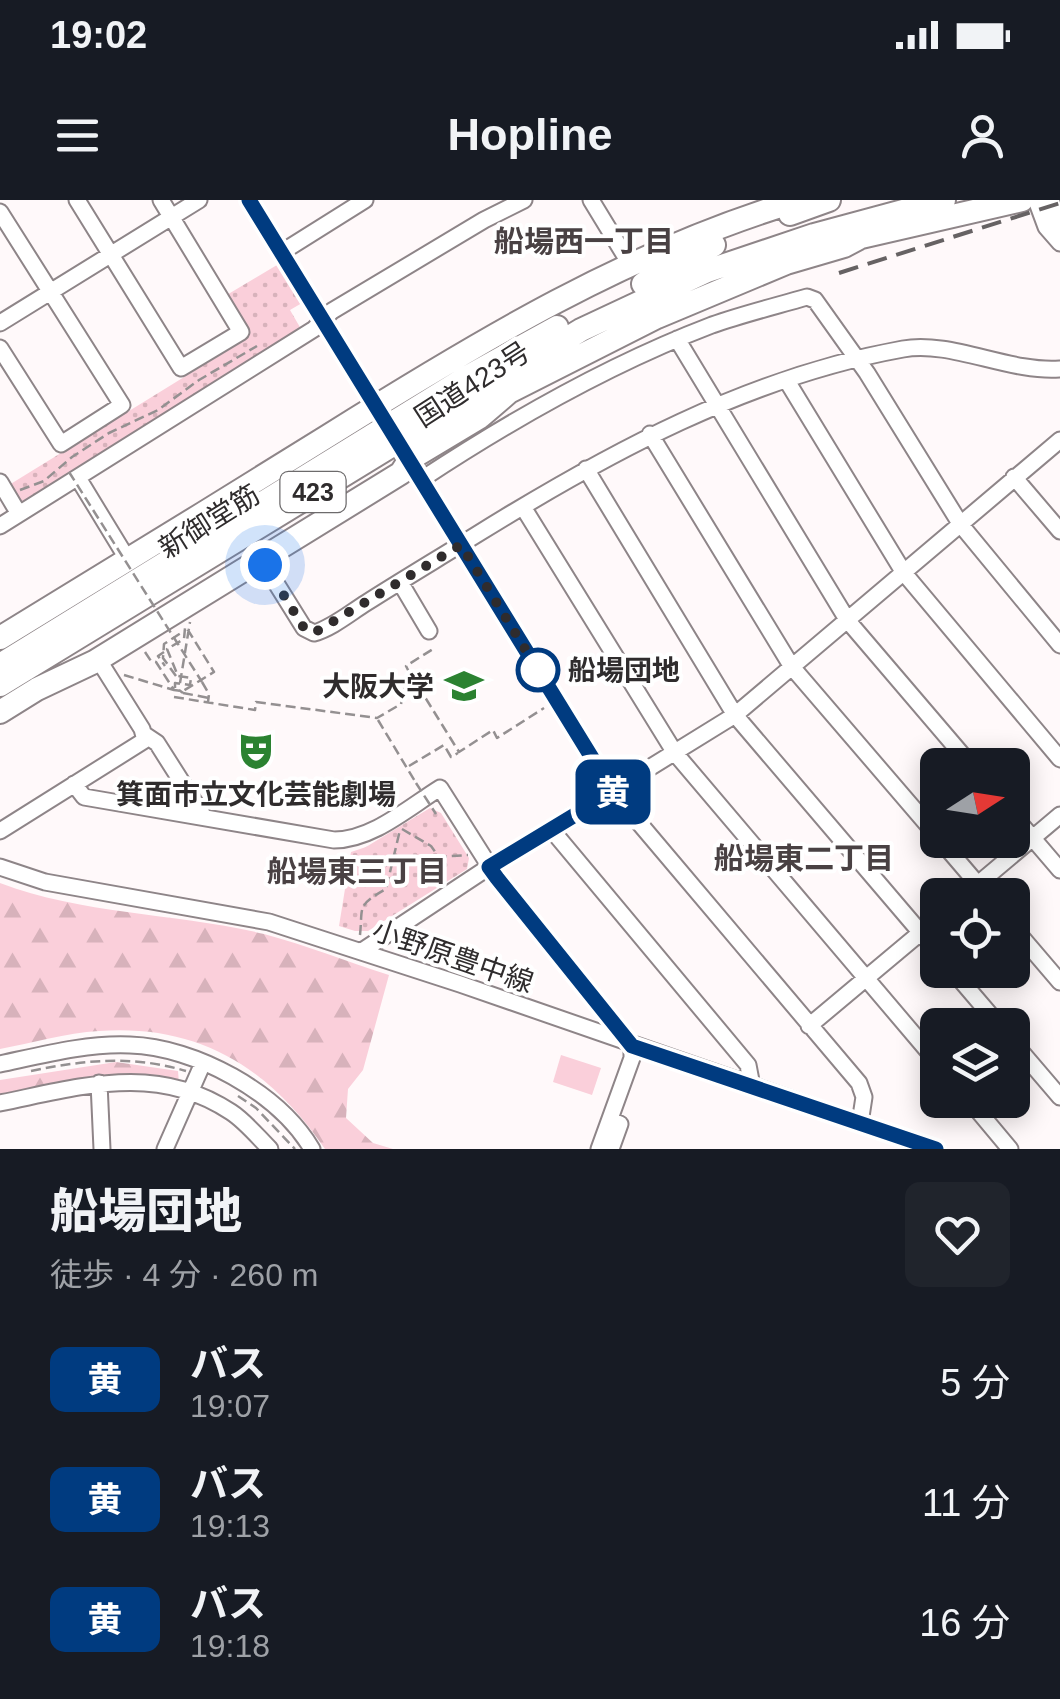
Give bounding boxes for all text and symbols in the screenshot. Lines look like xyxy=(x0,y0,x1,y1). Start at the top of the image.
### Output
text: 19:02 xyxy=(50,14,147,56)
icon: menu xyxy=(50,108,105,163)
icon: person xyxy=(955,108,1010,163)
text: Hopline xyxy=(448,109,613,160)
district label: 船場西一丁目 xyxy=(494,225,674,258)
street label: 国道423号 xyxy=(409,336,536,433)
road number: 423 xyxy=(280,472,346,512)
street label: 新御堂筋 xyxy=(154,479,265,564)
your location xyxy=(240,540,290,590)
marker: 船場団地 xyxy=(517,649,559,691)
place label: 船場団地 xyxy=(568,655,680,686)
school or university icon: 大阪大学 xyxy=(443,665,485,707)
place label: 大阪大学 xyxy=(322,671,434,702)
theatre icon: 箕面市立文化芸能劇場 xyxy=(235,730,277,772)
north arrow xyxy=(920,748,1030,858)
map controls xyxy=(920,748,1030,1118)
line badge: 黄 xyxy=(580,760,646,824)
text: 黄 xyxy=(595,773,631,812)
place label: 箕面市立文化芸能劇場 xyxy=(116,779,396,810)
district label: 船場東二丁目 xyxy=(714,842,894,875)
district label: 船場東三丁目 xyxy=(267,855,447,888)
button: locate xyxy=(920,878,1030,988)
street label: 小野原豊中線 xyxy=(368,914,537,998)
button: layers xyxy=(920,1008,1030,1118)
button: heart xyxy=(905,1182,1010,1287)
text: 船場団地 xyxy=(50,1185,242,1238)
text: 徒歩 · 4 分 · 260 m xyxy=(50,1257,319,1293)
text: バス xyxy=(190,1343,266,1385)
text: 黄 xyxy=(87,1360,123,1399)
text: 5 分 xyxy=(940,1362,1010,1404)
text: 19:07 xyxy=(190,1388,270,1424)
text: バス xyxy=(190,1463,266,1505)
text: 黄 xyxy=(87,1480,123,1519)
text: 11 分 xyxy=(922,1482,1010,1524)
text: 19:13 xyxy=(190,1508,270,1544)
text: バス xyxy=(190,1583,266,1625)
text: 黄 xyxy=(87,1600,123,1639)
text: 16 分 xyxy=(919,1602,1010,1644)
text: 19:18 xyxy=(190,1628,270,1664)

